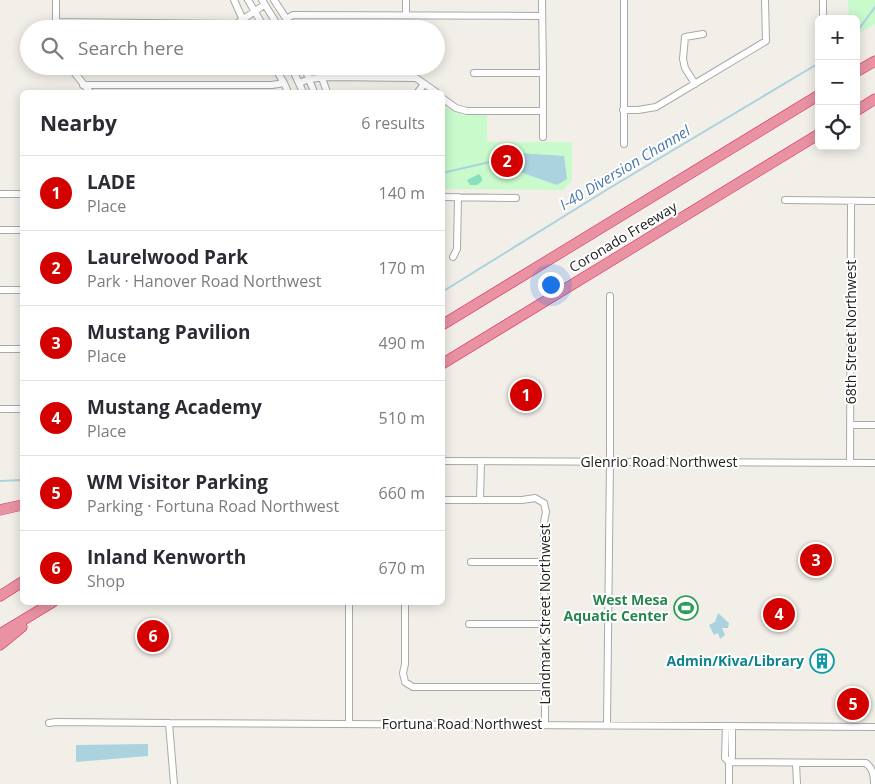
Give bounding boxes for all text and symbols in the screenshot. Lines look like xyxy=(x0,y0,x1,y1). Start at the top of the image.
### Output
map controls xyxy=(815,15,860,150)
button: + xyxy=(815,15,860,60)
search box xyxy=(20,20,445,75)
icon: search xyxy=(38,34,66,62)
text: Search here xyxy=(78,35,184,61)
button: − xyxy=(815,60,860,105)
button: locate xyxy=(815,105,860,150)
text: Nearby xyxy=(40,109,117,137)
text: 6 results xyxy=(361,112,425,134)
water label: I-40 Diversion Channel xyxy=(555,120,695,214)
pin: 2 xyxy=(491,142,523,180)
text: LADE xyxy=(87,169,136,195)
text: 1 xyxy=(51,182,61,204)
text: 140 m xyxy=(379,182,425,204)
text: Place xyxy=(87,195,126,217)
street label: Coronado Freeway xyxy=(565,196,681,276)
text: Laurelwood Park xyxy=(87,244,248,270)
text: 2 xyxy=(51,257,61,279)
text: 170 m xyxy=(379,257,425,279)
street label: 68th Street Northwest xyxy=(841,260,860,404)
text: Park · Hanover Road Northwest xyxy=(87,270,322,292)
your location xyxy=(538,272,564,298)
text: Mustang Pavilion xyxy=(87,319,251,345)
text: 3 xyxy=(51,332,61,354)
text: 490 m xyxy=(379,332,425,354)
text: Place xyxy=(87,345,126,367)
pin: 1 xyxy=(510,376,542,414)
text: Mustang Academy xyxy=(87,394,262,420)
text: 4 xyxy=(51,407,61,429)
text: 510 m xyxy=(379,407,425,429)
text: Place xyxy=(87,420,126,442)
street label: Glenrio Road Northwest xyxy=(580,452,738,471)
text: WM Visitor Parking xyxy=(87,469,268,495)
text: 5 xyxy=(51,482,61,504)
text: 660 m xyxy=(379,482,425,504)
text: Parking · Fortuna Road Northwest xyxy=(87,495,339,517)
street label: Landmark Street Northwest xyxy=(535,523,554,705)
pin: 3 xyxy=(800,541,832,579)
text: Inland Kenworth xyxy=(87,544,246,570)
text: 6 xyxy=(51,557,61,579)
text: 670 m xyxy=(379,557,425,579)
text: Shop xyxy=(87,570,125,592)
place label: West Mesa Aquatic Center xyxy=(564,590,669,625)
sports icon: West Mesa Aquatic Center xyxy=(673,595,699,621)
pin: 4 xyxy=(763,595,795,633)
pin: 6 xyxy=(137,617,169,655)
building icon: Admin/Kiva/Library xyxy=(809,648,835,674)
place label: Admin/Kiva/Library xyxy=(667,651,804,670)
pin: 5 xyxy=(837,685,869,723)
street label: Fortuna Road Northwest xyxy=(382,714,542,733)

